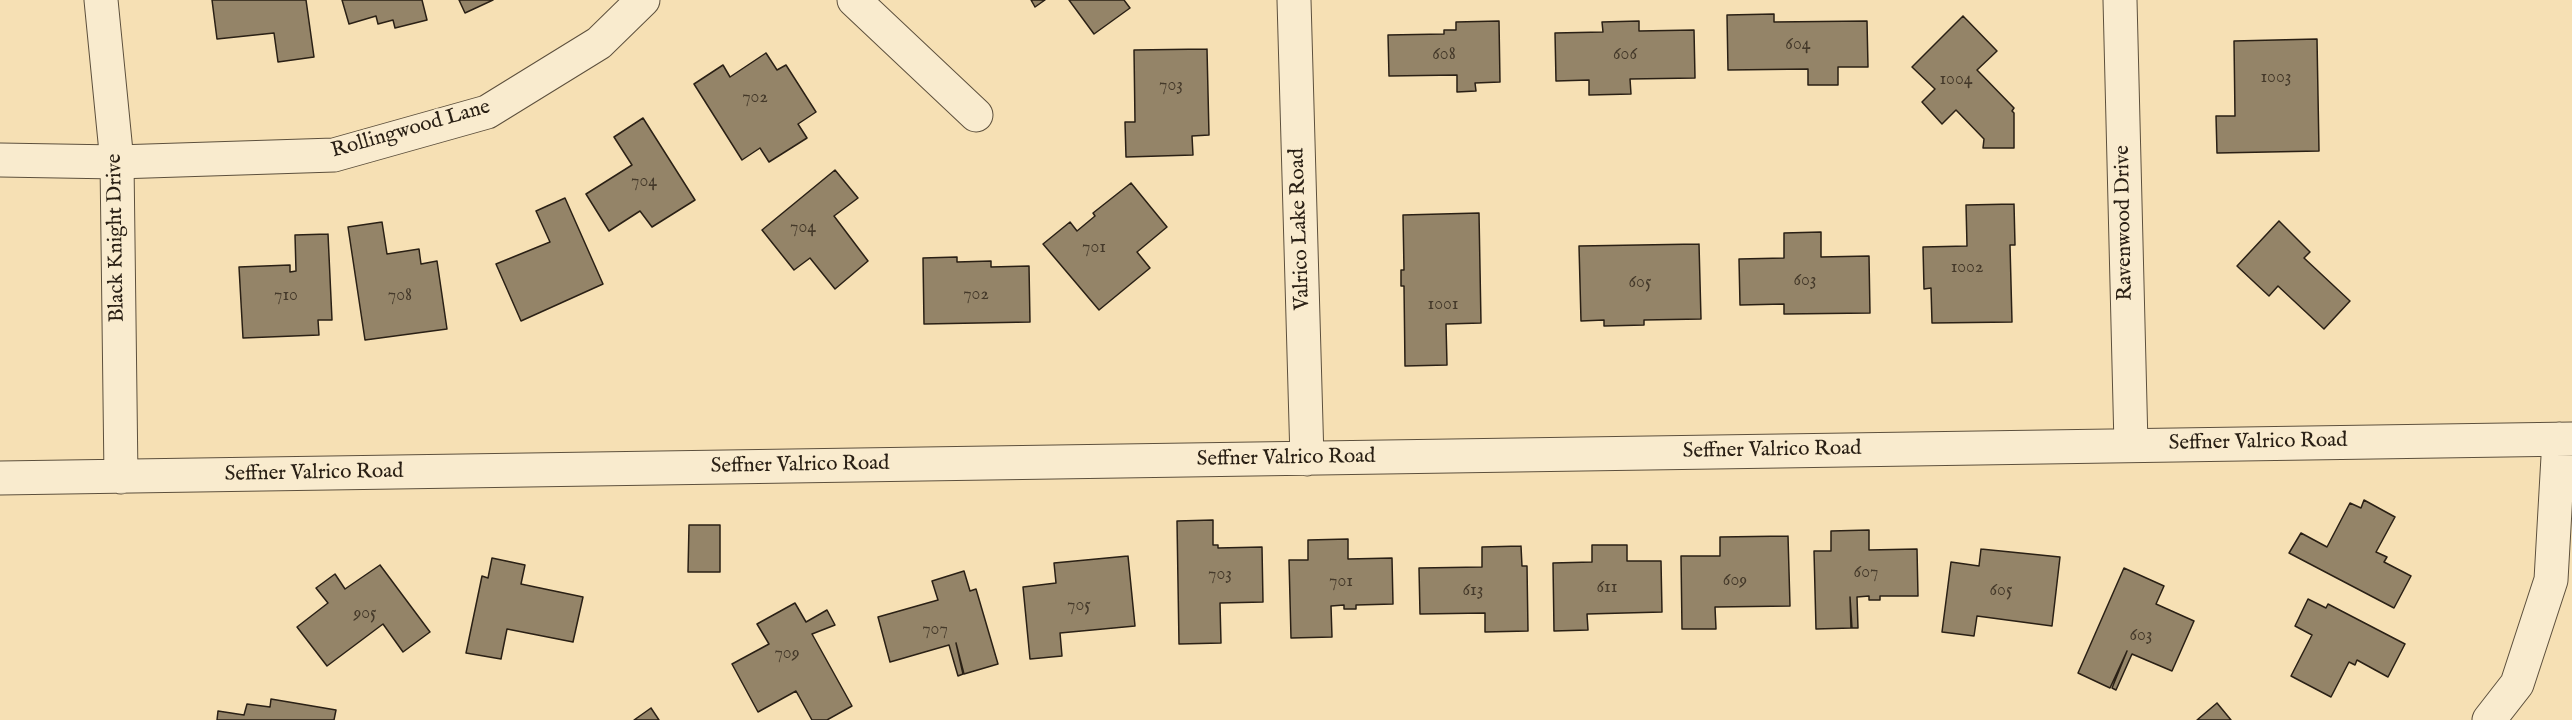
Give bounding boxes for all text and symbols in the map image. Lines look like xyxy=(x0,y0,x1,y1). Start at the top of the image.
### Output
house number: 604 xyxy=(1785,34,1811,56)
house number: 608 xyxy=(1432,44,1456,66)
house number: 606 xyxy=(1613,44,1637,66)
house number: 1003 xyxy=(2260,67,2292,89)
house number: 1004 xyxy=(1939,69,1973,91)
house number: 703 xyxy=(1159,75,1183,97)
house number: 702 xyxy=(742,87,768,109)
street label: Rollingwood Lane xyxy=(329,95,493,165)
street label: Ravenwood Drive xyxy=(2111,145,2139,301)
street label: Valrico Lake Road xyxy=(1286,148,1316,310)
street label: Black Knight Drive xyxy=(103,153,131,323)
house number: 704 xyxy=(631,171,657,193)
house number: 704 xyxy=(790,217,816,239)
house number: 701 xyxy=(1082,237,1106,259)
house number: 1002 xyxy=(1951,257,1983,279)
house number: 603 xyxy=(1793,270,1817,292)
house number: 605 xyxy=(1629,272,1651,294)
house number: 702 xyxy=(963,284,989,306)
house number: 710 xyxy=(274,285,298,307)
house number: 708 xyxy=(388,285,412,307)
house number: 1001 xyxy=(1428,294,1458,316)
street label: Seffner Valrico Road xyxy=(2168,429,2348,457)
street label: Seffner Valrico Road xyxy=(1682,437,1862,465)
street label: Seffner Valrico Road xyxy=(1196,445,1376,473)
street label: Seffner Valrico Road xyxy=(710,452,890,480)
street label: Seffner Valrico Road xyxy=(224,460,404,488)
house number: 607 xyxy=(1854,562,1878,584)
house number: 703 xyxy=(1208,564,1232,586)
house number: 609 xyxy=(1723,570,1747,592)
house number: 701 xyxy=(1329,571,1353,593)
house number: 611 xyxy=(1597,577,1617,599)
house number: 613 xyxy=(1463,580,1483,602)
house number: 605 xyxy=(1990,580,2012,602)
house number: 705 xyxy=(1067,595,1091,617)
house number: 905 xyxy=(353,603,377,625)
house number: 707 xyxy=(922,619,948,641)
house number: 603 xyxy=(2129,625,2153,647)
house number: 709 xyxy=(774,643,800,665)

